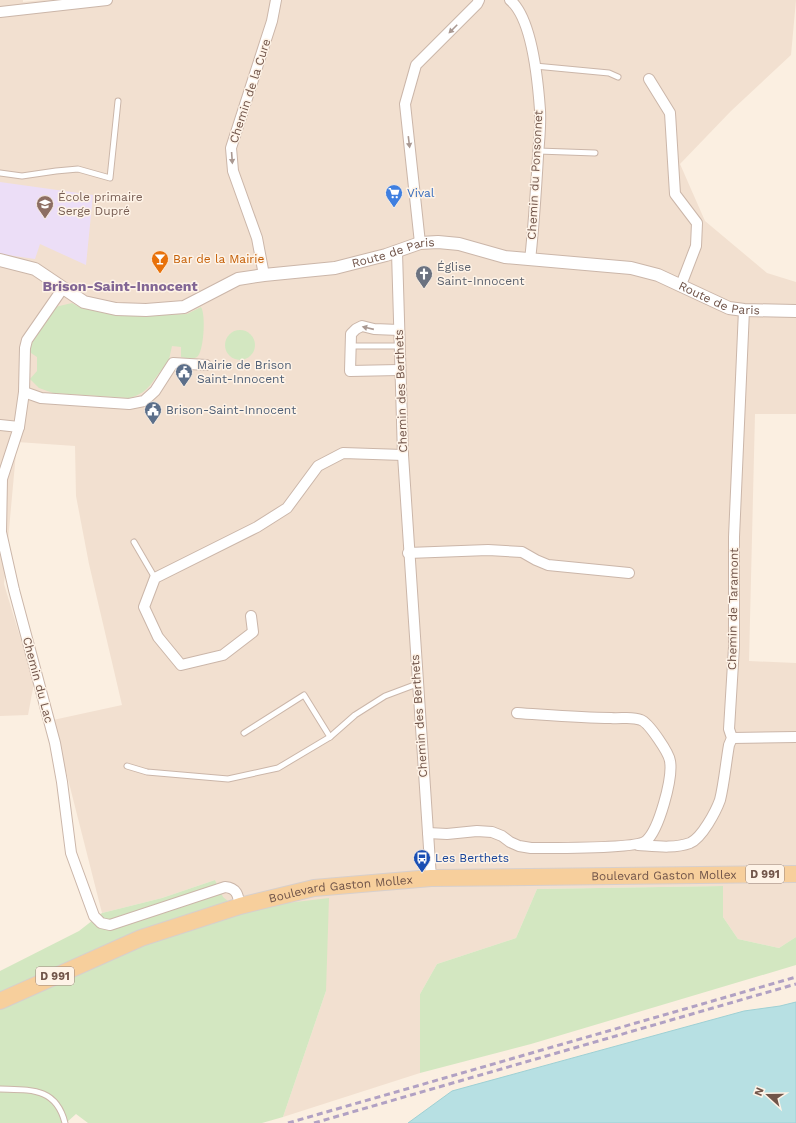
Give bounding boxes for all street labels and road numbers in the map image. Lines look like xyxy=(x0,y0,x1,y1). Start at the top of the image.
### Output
street label: Chemin de la Cure xyxy=(227,37,273,145)
street label: Chemin du Ponsonnet xyxy=(525,110,545,240)
street label: Route de Paris xyxy=(350,235,435,270)
street label: Route de Paris xyxy=(676,279,760,317)
street label: Chemin des Berthets xyxy=(392,329,410,453)
street label: Chemin de Taramont xyxy=(725,548,741,670)
street label: Chemin du Lac xyxy=(20,635,56,725)
street label: Chemin des Berthets xyxy=(408,654,430,778)
road number: D 991 xyxy=(746,865,784,883)
street label: Boulevard Gaston Mollex xyxy=(591,868,737,883)
street label: Boulevard Gaston Mollex xyxy=(267,873,413,906)
road number: D 991 xyxy=(36,967,74,985)

